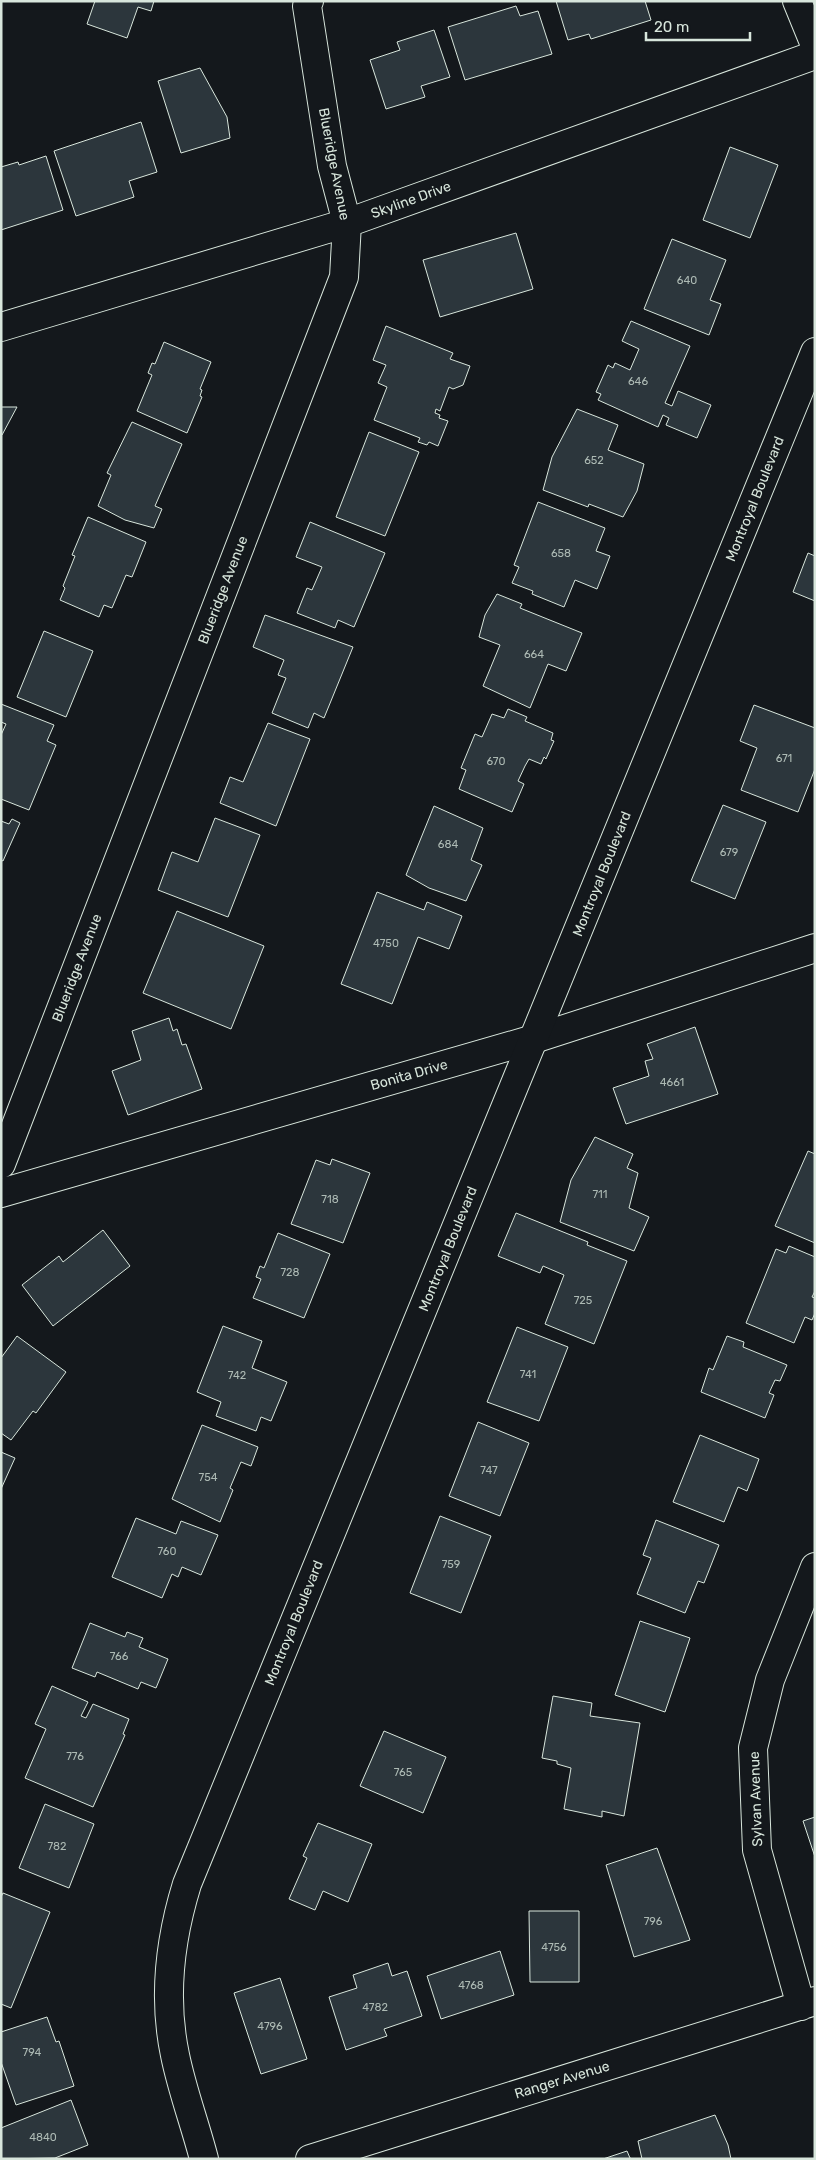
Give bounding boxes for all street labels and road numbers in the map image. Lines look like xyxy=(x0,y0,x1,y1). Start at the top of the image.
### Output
street label: Blueridge Avenue xyxy=(315,106,353,222)
street label: Skyline Drive xyxy=(369,178,453,222)
street label: Montroyal Boulevard xyxy=(722,434,788,564)
street label: Blueridge Avenue xyxy=(195,533,251,646)
street label: Montroyal Boulevard xyxy=(569,809,635,939)
street label: Blueridge Avenue xyxy=(49,911,105,1024)
street label: Bonita Drive xyxy=(368,1056,450,1094)
street label: Montroyal Boulevard xyxy=(415,1184,481,1314)
street label: Montroyal Boulevard xyxy=(261,1558,327,1688)
street label: Sylvan Avenue xyxy=(746,1751,766,1847)
street label: Ranger Avenue xyxy=(512,2057,612,2103)

